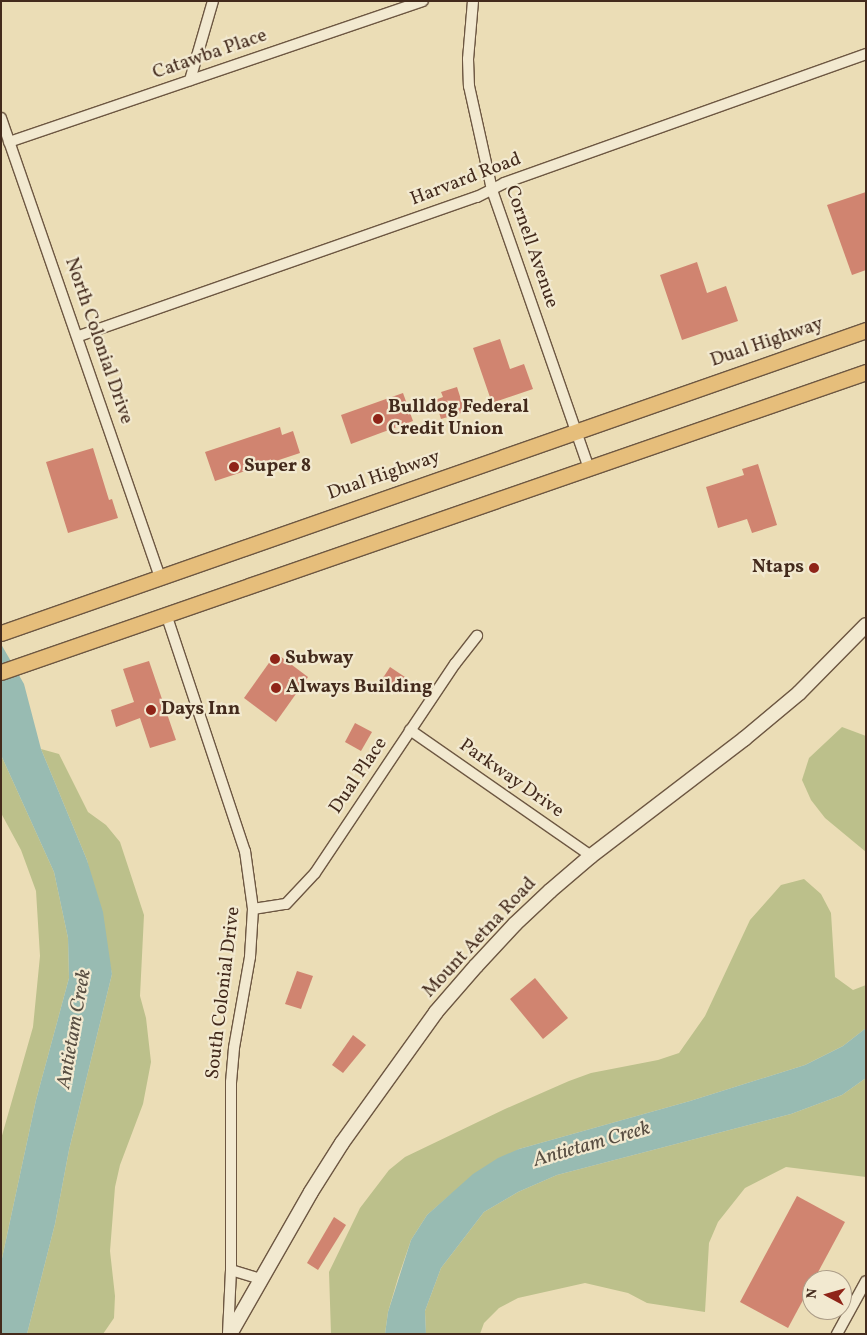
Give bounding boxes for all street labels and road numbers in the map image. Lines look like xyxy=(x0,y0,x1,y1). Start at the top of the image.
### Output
street label: Catawba Place xyxy=(150,25,270,85)
street label: Harvard Road xyxy=(407,148,525,212)
street label: Cornell Avenue xyxy=(499,183,563,311)
street label: North Colonial Drive xyxy=(59,255,137,427)
street label: Dual Highway xyxy=(708,313,826,373)
street label: Dual Highway xyxy=(325,446,443,506)
street label: Dual Place xyxy=(325,733,393,819)
street label: Parkway Drive xyxy=(454,734,568,824)
street label: Mount Aetna Road xyxy=(418,873,542,1003)
street label: South Colonial Drive xyxy=(202,905,246,1081)

